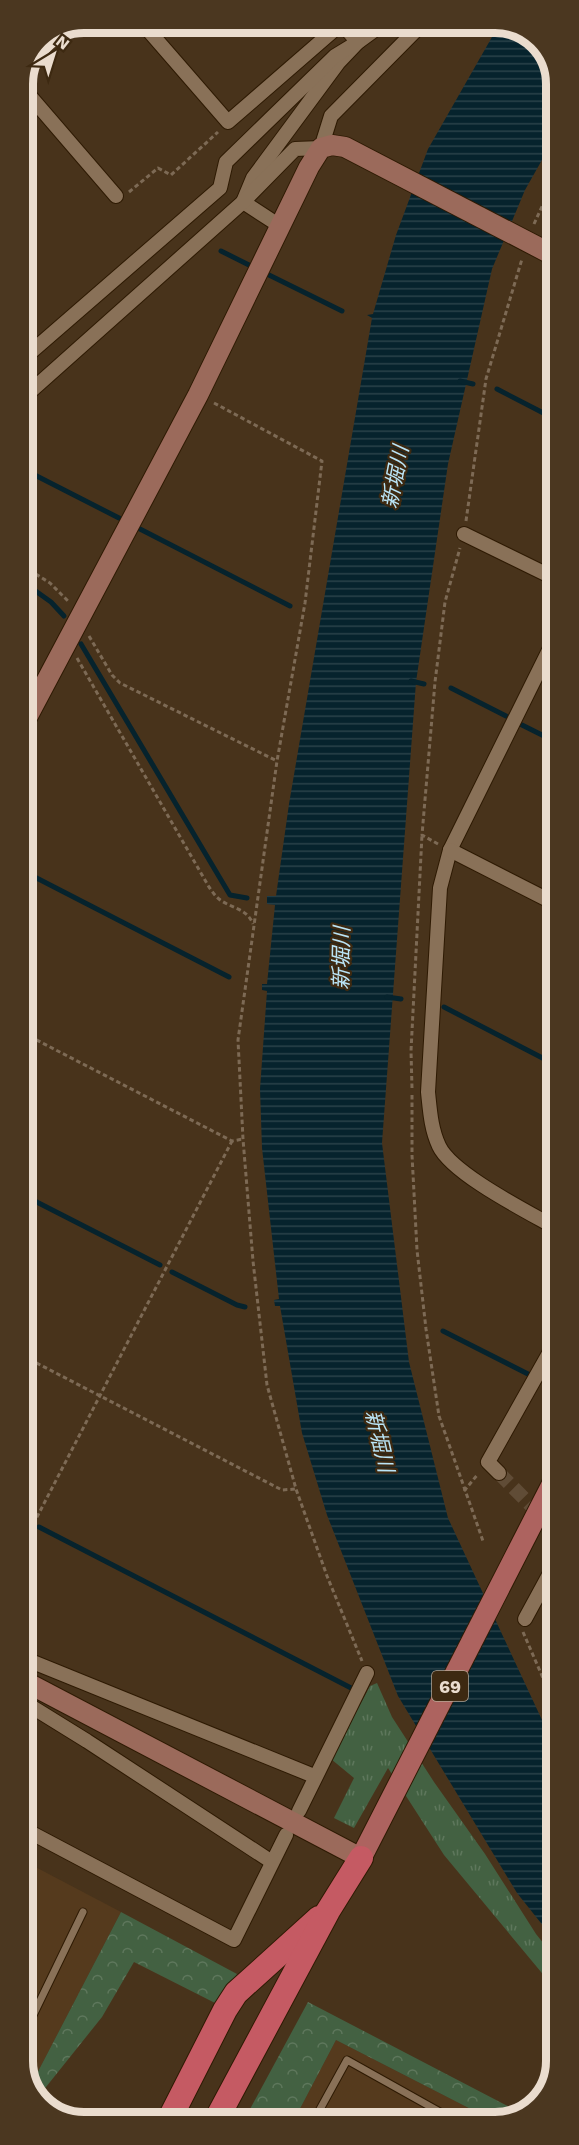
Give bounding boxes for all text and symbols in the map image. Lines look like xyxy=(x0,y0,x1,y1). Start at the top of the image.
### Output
north arrow xyxy=(24,24,84,84)
text: N xyxy=(52,31,73,54)
water label: 新堀川 xyxy=(377,442,414,510)
water label: 新堀川 xyxy=(328,924,354,990)
water label: 新堀川 xyxy=(361,1407,400,1476)
road number: 69 xyxy=(432,1671,468,1701)

